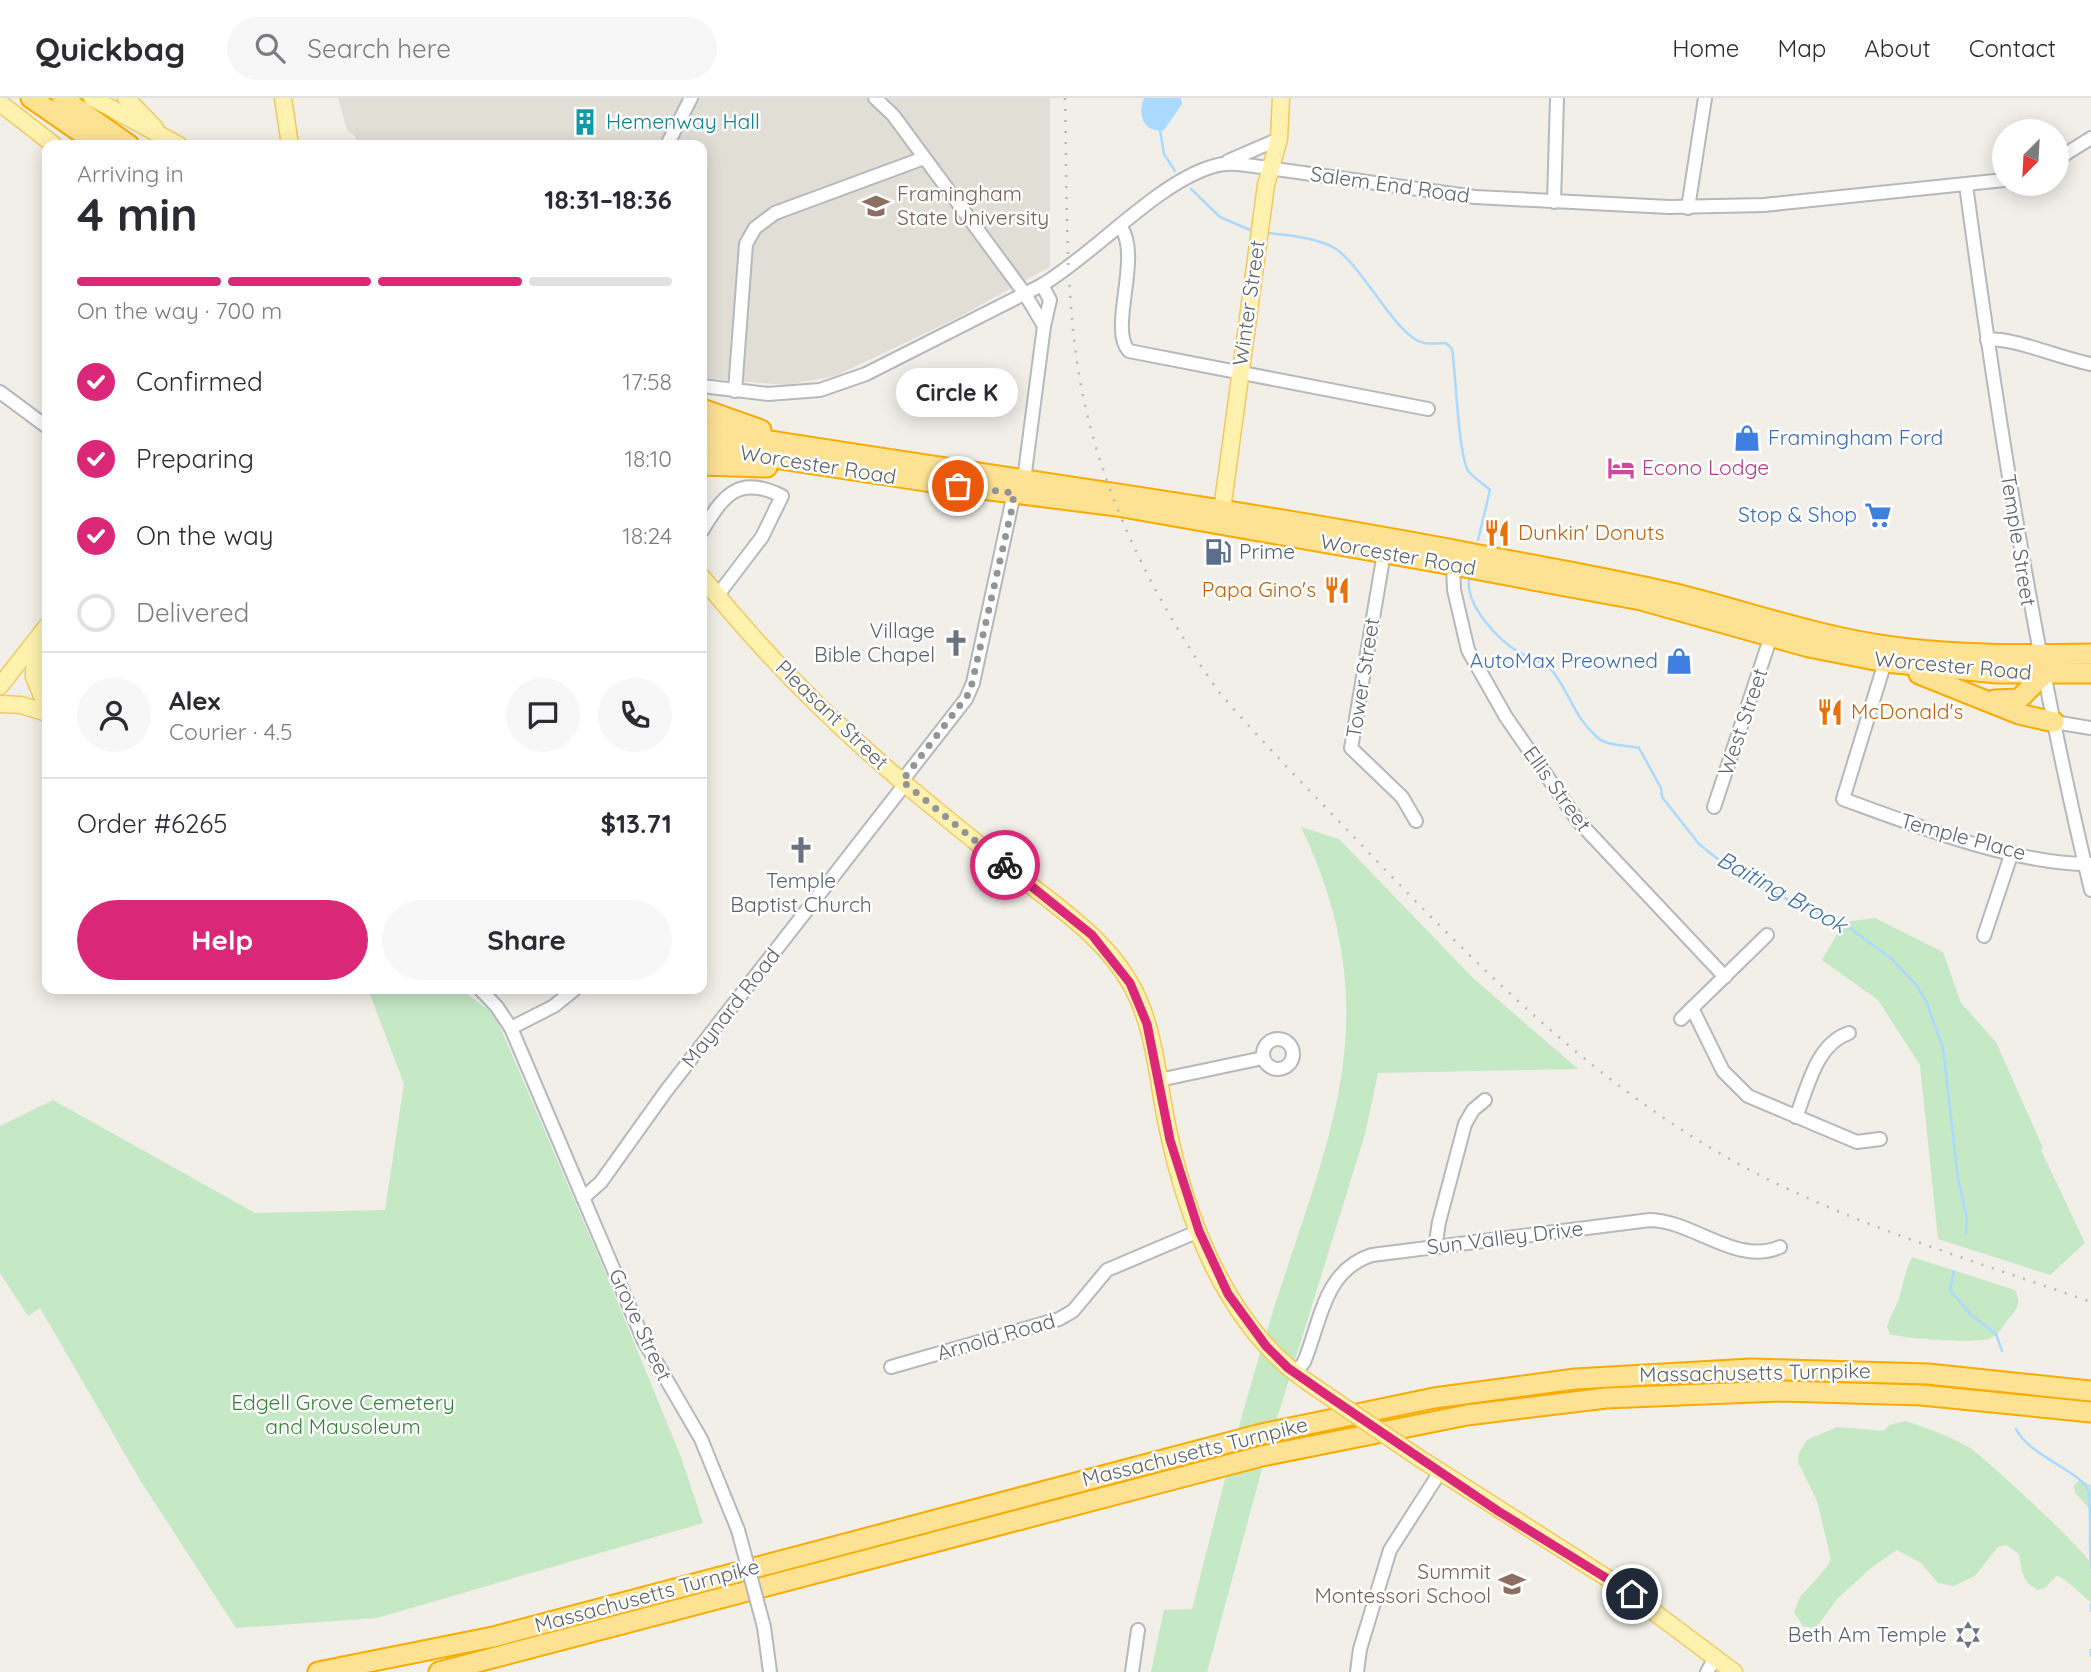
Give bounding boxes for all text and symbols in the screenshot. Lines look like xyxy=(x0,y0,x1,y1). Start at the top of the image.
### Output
search box xyxy=(227,17,717,80)
text: Quickbag xyxy=(35,28,185,69)
icon: search xyxy=(251,29,289,67)
text: Search here xyxy=(307,32,451,65)
text: Home xyxy=(1672,33,1739,63)
text: Map xyxy=(1777,33,1826,63)
text: About xyxy=(1864,33,1931,63)
text: Contact xyxy=(1969,33,2056,63)
building icon: Hemenway Hall xyxy=(570,107,600,137)
place label: Hemenway Hall xyxy=(606,108,760,134)
north arrow xyxy=(1992,119,2068,196)
map controls xyxy=(1992,119,2069,196)
text: Arriving in xyxy=(77,159,184,188)
street label: Salem End Road xyxy=(1309,160,1471,208)
place label: Framingham State University xyxy=(897,180,1049,230)
text: 18:31–18:36 xyxy=(544,183,672,216)
text: 4 min xyxy=(77,185,198,243)
school or university icon: Framingham State University xyxy=(861,191,891,221)
street label: Winter Street xyxy=(1226,238,1270,368)
text: On the way · 700 m xyxy=(77,296,282,325)
icon: check xyxy=(77,363,115,401)
text: Confirmed xyxy=(136,365,263,398)
text: 17:58 xyxy=(622,367,672,396)
callout: Circle K xyxy=(897,367,1019,416)
text: Circle K xyxy=(916,378,998,407)
shop icon: Framingham Ford xyxy=(1732,423,1762,453)
place label: Framingham Ford xyxy=(1768,424,1943,450)
street label: Worcester Road xyxy=(738,439,898,489)
icon: check xyxy=(77,440,115,478)
text: Preparing xyxy=(136,442,254,475)
text: 18:10 xyxy=(625,444,672,473)
hotel icon: Econo Lodge xyxy=(1606,453,1636,483)
place label: Econo Lodge xyxy=(1642,454,1769,480)
pin xyxy=(928,456,988,516)
icon: bag xyxy=(939,467,977,505)
street label: Temple Street xyxy=(1996,472,2042,608)
supermarket icon: Stop & Shop xyxy=(1863,500,1893,530)
place label: Stop & Shop xyxy=(1738,501,1857,527)
icon: check xyxy=(77,517,115,555)
restaurant icon: Dunkin' Donuts xyxy=(1482,518,1512,548)
text: On the way xyxy=(136,519,274,552)
place label: Dunkin' Donuts xyxy=(1518,519,1664,545)
text: 18:24 xyxy=(622,521,672,550)
street label: Worcester Road xyxy=(1318,528,1478,581)
fuel station icon: Prime xyxy=(1203,537,1233,567)
place label: Prime xyxy=(1239,538,1295,564)
restaurant icon: Papa Gino's xyxy=(1322,575,1352,605)
place label: Papa Gino's xyxy=(1202,576,1316,602)
text: Delivered xyxy=(136,596,249,629)
street label: Tower Street xyxy=(1340,616,1384,740)
place label: Village Bible Chapel xyxy=(814,617,935,667)
church icon: Village Bible Chapel xyxy=(941,628,971,658)
street label: Worcester Road xyxy=(1873,645,2033,685)
shop icon: AutoMax Preowned xyxy=(1664,646,1694,676)
place label: AutoMax Preowned xyxy=(1470,647,1658,673)
street label: Pleasant Street xyxy=(771,654,895,775)
street label: West Street xyxy=(1712,665,1773,779)
button: person xyxy=(77,678,151,752)
button: chat xyxy=(506,678,580,752)
button: phone xyxy=(598,678,672,752)
text: Alex xyxy=(169,684,220,717)
restaurant icon: McDonald's xyxy=(1815,697,1845,727)
place label: McDonald's xyxy=(1851,698,1963,724)
text: Courier · 4.5 xyxy=(169,717,293,746)
street label: Ellis Street xyxy=(1518,741,1597,836)
text: Order #6265 xyxy=(77,807,227,840)
text: $13.71 xyxy=(600,807,672,840)
street label: Temple Place xyxy=(1898,807,2029,865)
courier xyxy=(970,830,1040,900)
church icon: Temple Baptist Church xyxy=(786,835,816,865)
water label: Baiting Brook xyxy=(1712,844,1854,940)
icon: bike xyxy=(986,846,1024,884)
place label: Temple Baptist Church xyxy=(730,867,872,917)
button: Help xyxy=(77,900,368,980)
button: Share xyxy=(382,900,672,980)
street label: Maynard Road xyxy=(675,942,785,1073)
street label: Sun Valley Drive xyxy=(1425,1215,1585,1260)
street label: Grove Street xyxy=(604,1264,678,1385)
street label: Arnold Road xyxy=(934,1307,1058,1365)
street label: Massachusetts Turnpike xyxy=(1639,1357,1871,1387)
park label: Edgell Grove Cemetery and Mausoleum xyxy=(231,1389,455,1439)
street label: Massachusetts Turnpike xyxy=(1079,1410,1310,1492)
street label: Massachusetts Turnpike xyxy=(532,1553,762,1638)
place label: Summit Montessori School xyxy=(1314,1558,1491,1608)
pin xyxy=(1602,1564,1662,1624)
school or university icon: Summit Montessori School xyxy=(1497,1569,1527,1599)
icon: home xyxy=(1613,1575,1651,1613)
synagogue icon: Beth Am Temple xyxy=(1953,1620,1983,1650)
place label: Beth Am Temple xyxy=(1788,1621,1947,1647)

